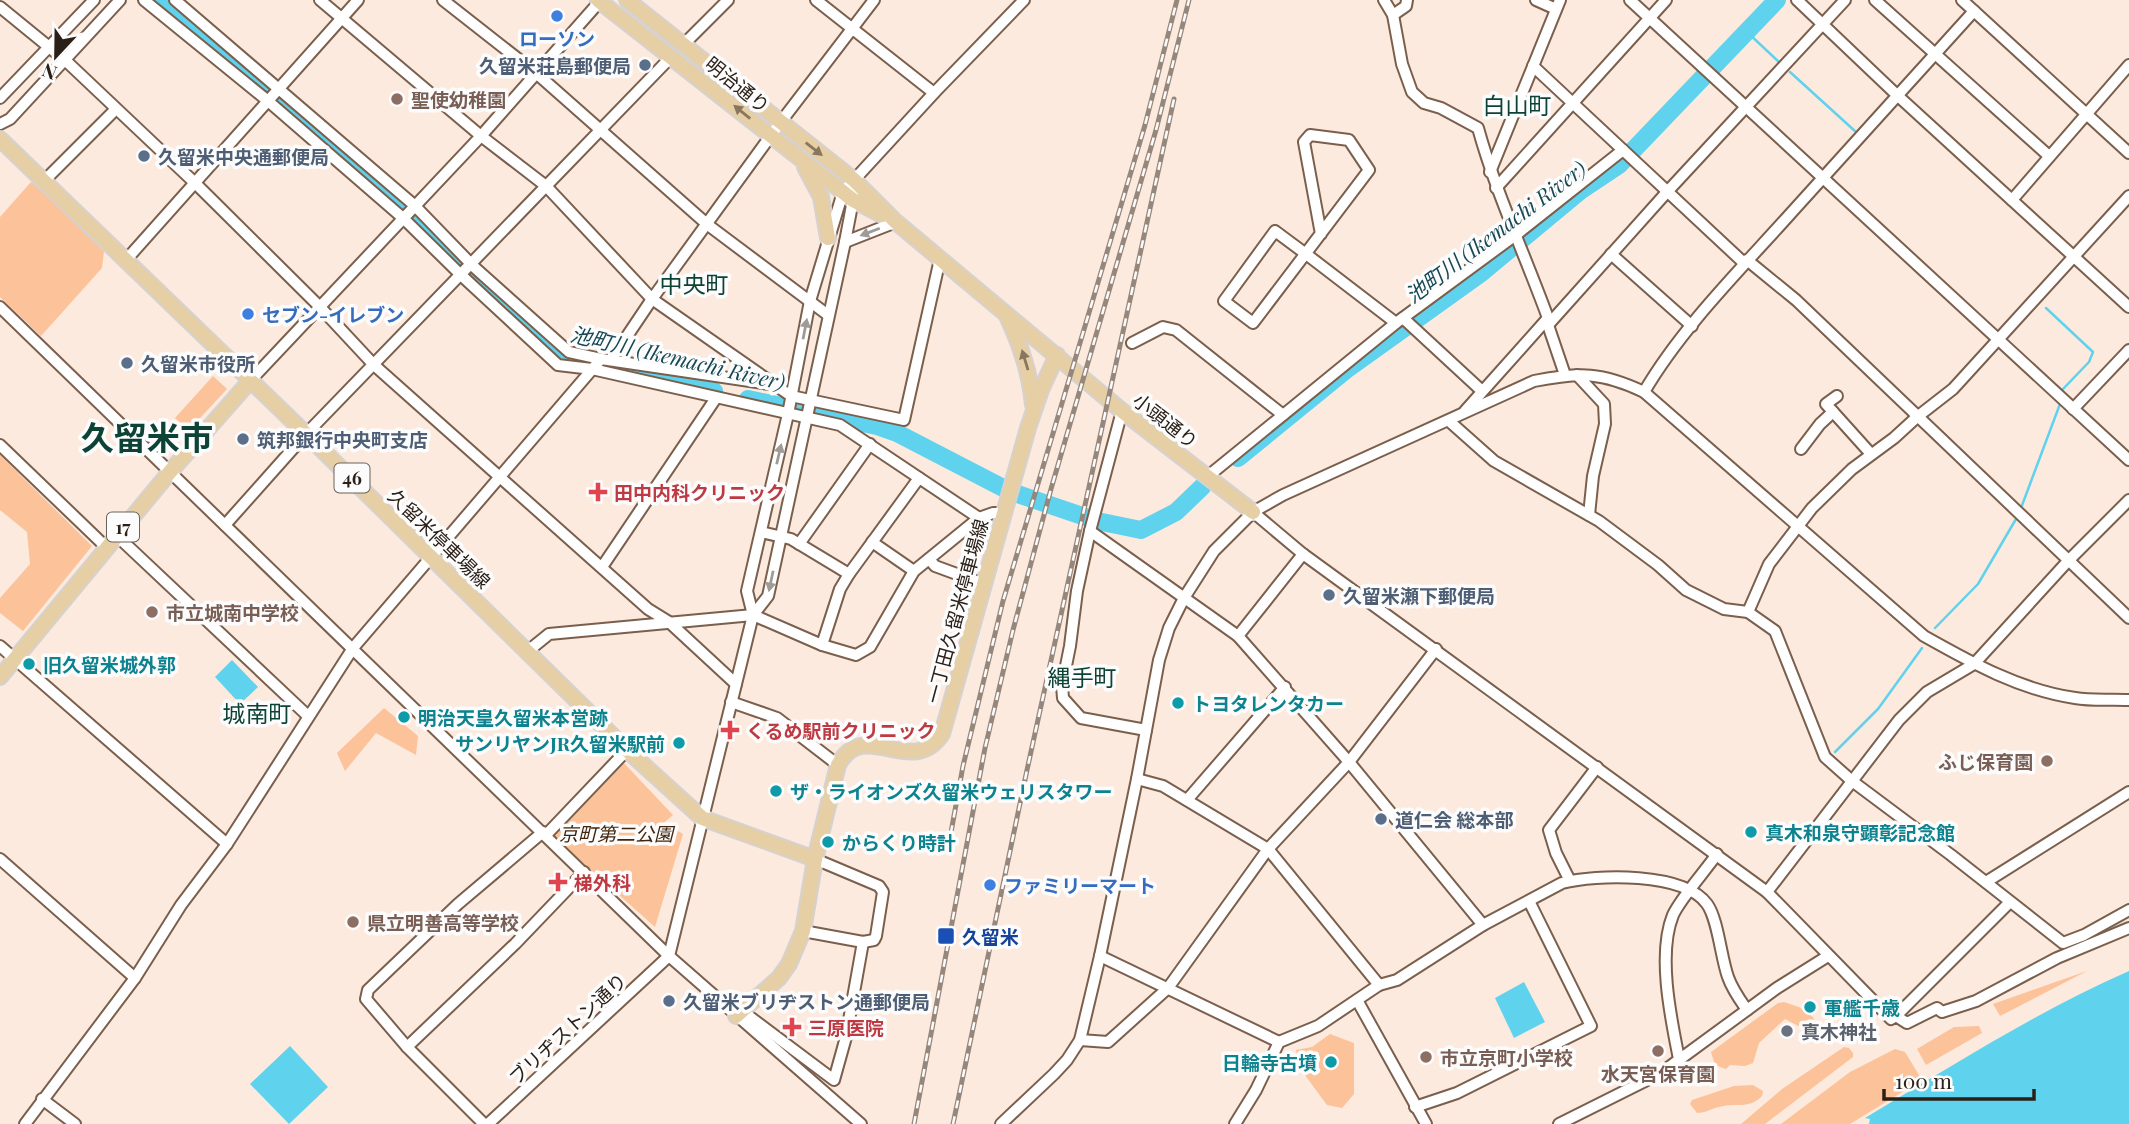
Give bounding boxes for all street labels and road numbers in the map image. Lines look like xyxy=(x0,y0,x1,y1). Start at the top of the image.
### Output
street label: 明治通り xyxy=(700,50,776,118)
street label: 小頭通り xyxy=(1128,386,1204,454)
road number: 46 xyxy=(334,464,370,492)
street label: 久留米停車場線 xyxy=(383,482,497,594)
road number: 17 xyxy=(107,512,139,542)
street label: 一丁田久留米停車場線 xyxy=(919,516,993,706)
street label: ブリヂストン通り xyxy=(503,967,631,1089)

